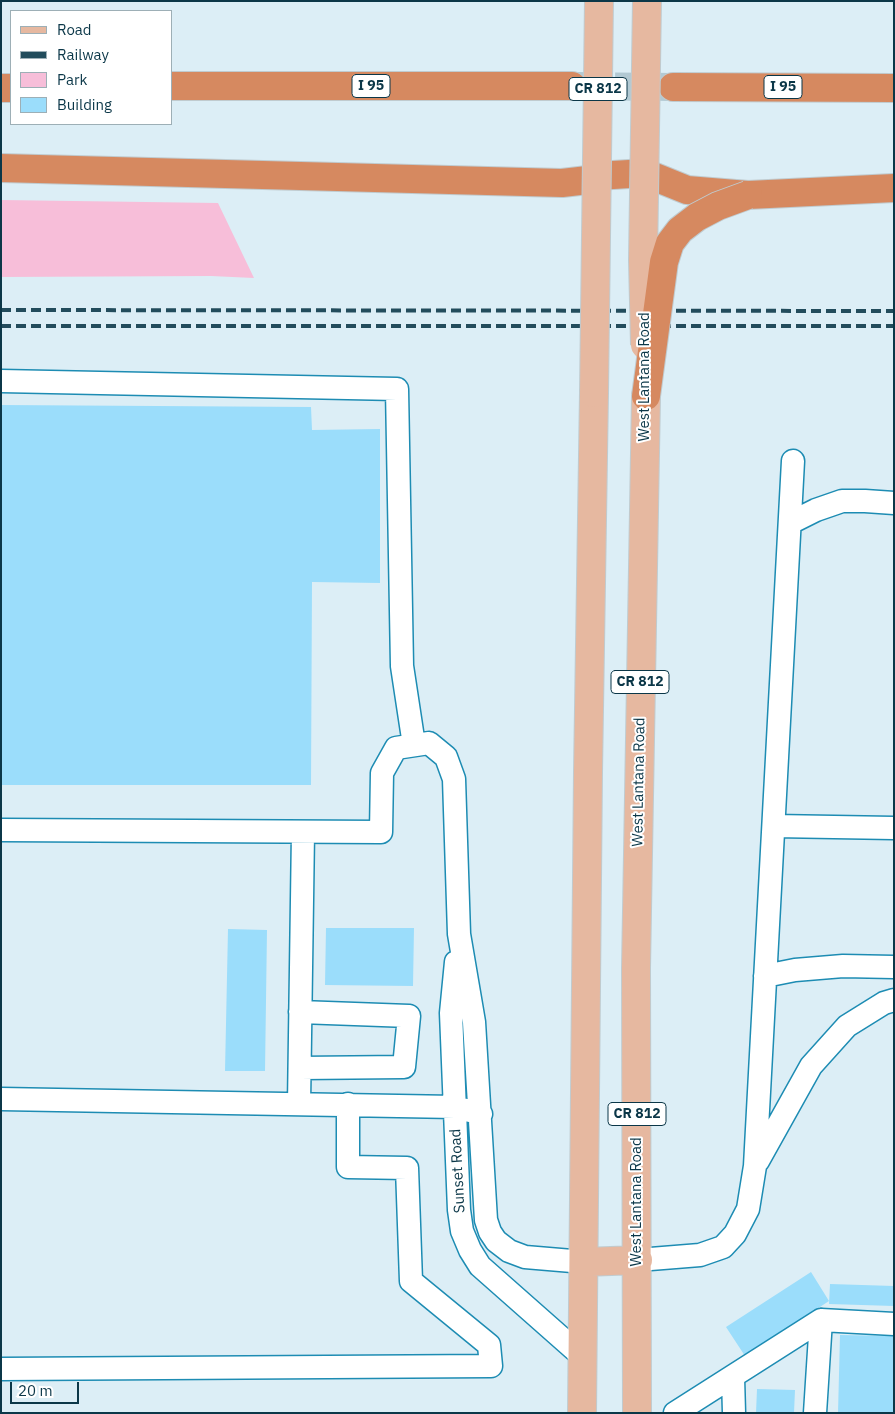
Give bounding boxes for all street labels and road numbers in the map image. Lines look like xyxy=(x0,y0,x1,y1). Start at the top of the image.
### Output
road number: I 95 xyxy=(352,74,390,98)
road number: I 95 xyxy=(764,75,802,98)
road number: CR 812 xyxy=(569,78,627,100)
street label: West Lantana Road xyxy=(636,312,654,442)
road number: CR 812 xyxy=(611,670,669,694)
street label: West Lantana Road xyxy=(629,717,649,847)
road number: CR 812 xyxy=(608,1102,666,1126)
street label: Sunset Road xyxy=(447,1128,469,1214)
street label: West Lantana Road xyxy=(628,1137,646,1267)

